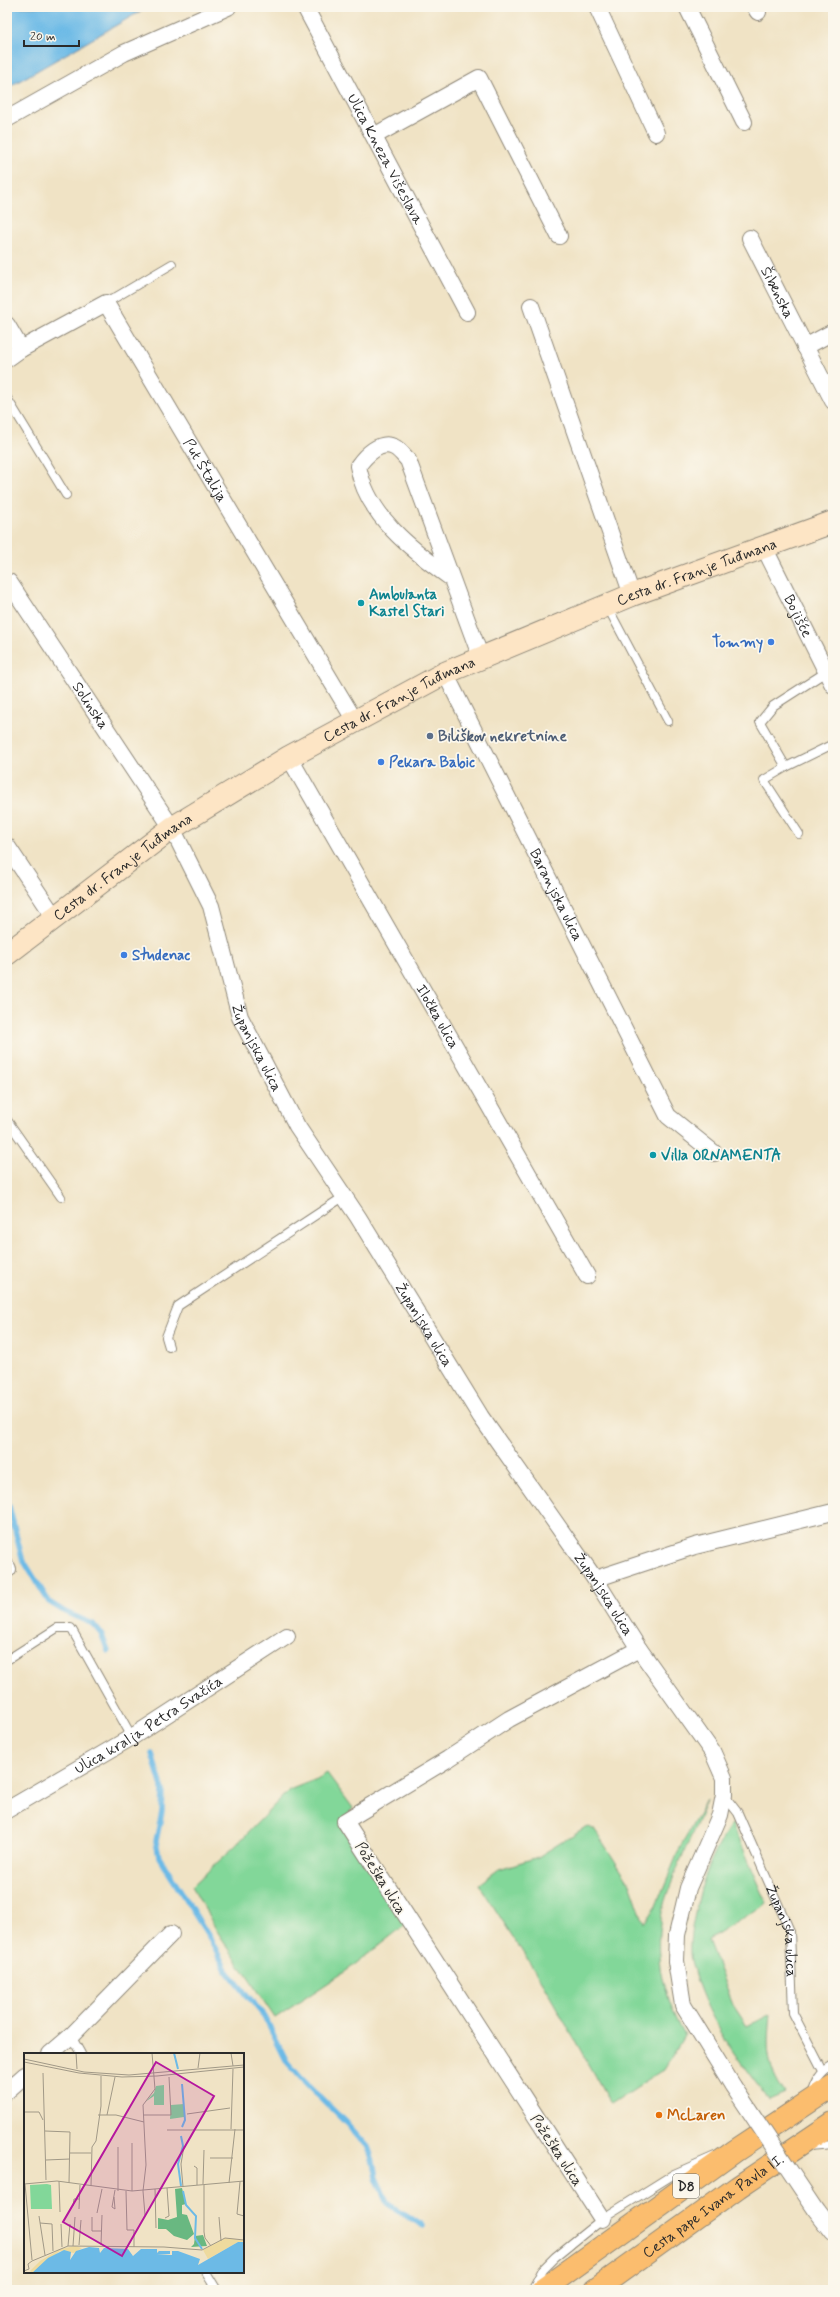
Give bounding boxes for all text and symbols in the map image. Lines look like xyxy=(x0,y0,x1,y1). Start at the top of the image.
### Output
scale bar xyxy=(24,22,79,48)
text: 20 m xyxy=(30,29,56,45)
street label: Ulica Kneza Višeslava xyxy=(342,90,428,229)
street label: Šibenska xyxy=(755,263,798,322)
street label: Put Štalija xyxy=(178,435,232,507)
street label: Cesta dr. Franje Tuđmana xyxy=(614,534,780,611)
place label: Ambulanta Kastel Stari xyxy=(369,585,444,622)
street label: Bojišće xyxy=(778,591,817,641)
marker: Ambulanta Kastel Stari xyxy=(356,598,366,608)
place label: Tommy xyxy=(712,633,763,653)
marker: Tommy xyxy=(766,637,776,647)
street label: Cesta dr. Franje Tuđmana xyxy=(320,652,479,748)
street label: Solinska xyxy=(67,678,113,734)
place label: Biliškov nekretnine xyxy=(438,727,567,747)
marker: Biliškov nekretnine xyxy=(425,731,435,741)
place label: Pekara Babic xyxy=(389,753,475,773)
marker: Pekara Babic xyxy=(376,757,386,767)
street label: Cesta dr. Franje Tuđmana xyxy=(50,809,196,926)
street label: Baranjska ulica xyxy=(524,845,587,945)
place label: Studenac xyxy=(132,946,190,966)
marker: Studenac xyxy=(119,950,129,960)
street label: Iločka ulica xyxy=(411,981,464,1053)
street label: Županjska ulica xyxy=(226,1002,286,1096)
place label: Villa ORNAMENTA xyxy=(661,1146,781,1166)
marker: Villa ORNAMENTA xyxy=(648,1150,658,1160)
street label: Županjska ulica xyxy=(390,1279,457,1371)
street label: Županjska ulica xyxy=(569,1549,637,1640)
street label: Ulica kralja Petra Svačića xyxy=(71,1672,227,1779)
street label: Požeška ulica xyxy=(350,1838,411,1919)
street label: Županjska ulica xyxy=(760,1882,801,1978)
inset map xyxy=(24,2053,244,2273)
place label: McLaren xyxy=(667,2106,725,2126)
marker: McLaren xyxy=(654,2110,664,2120)
street label: Požeška ulica xyxy=(525,2111,587,2191)
street label: Cesta pape Ivana Pavla II. xyxy=(639,2150,788,2263)
road number: D8 xyxy=(673,2174,699,2198)

